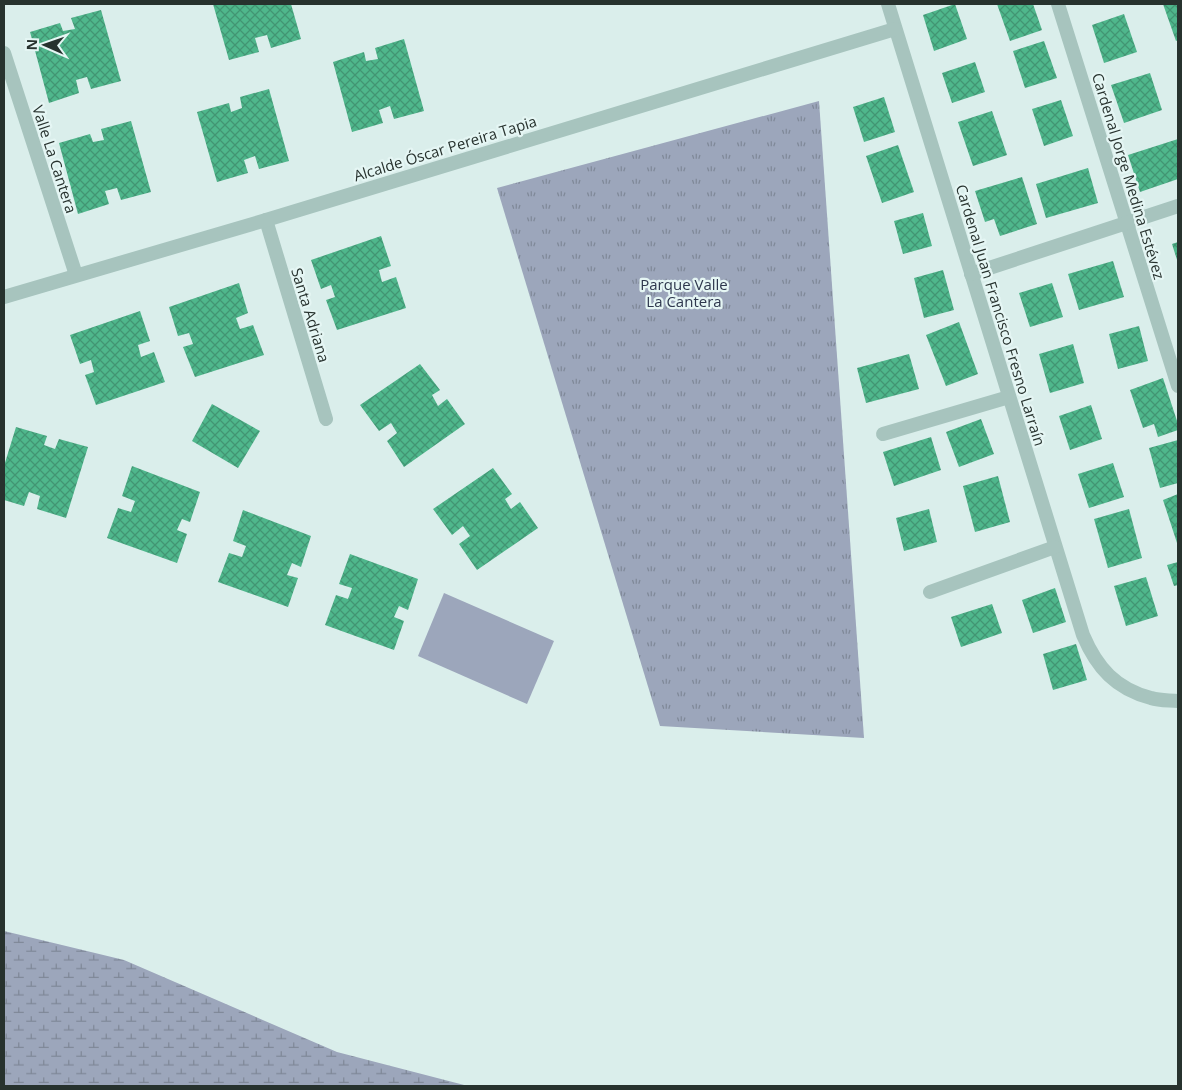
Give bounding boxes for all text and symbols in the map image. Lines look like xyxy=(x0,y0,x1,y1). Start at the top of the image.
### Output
north arrow xyxy=(20,20,70,70)
text: N xyxy=(22,39,41,51)
street label: Cardenal Jorge Medina Estévez xyxy=(1088,70,1170,282)
street label: Valle La Cantera xyxy=(28,102,82,216)
street label: Alcalde Óscar Pereira Tapia xyxy=(351,111,539,185)
street label: Cardenal Juan Francisco Fresno Larraín xyxy=(952,182,1050,448)
street label: Santa Adriana xyxy=(287,265,335,365)
park label: Parque Valle La Cantera xyxy=(640,274,728,311)

